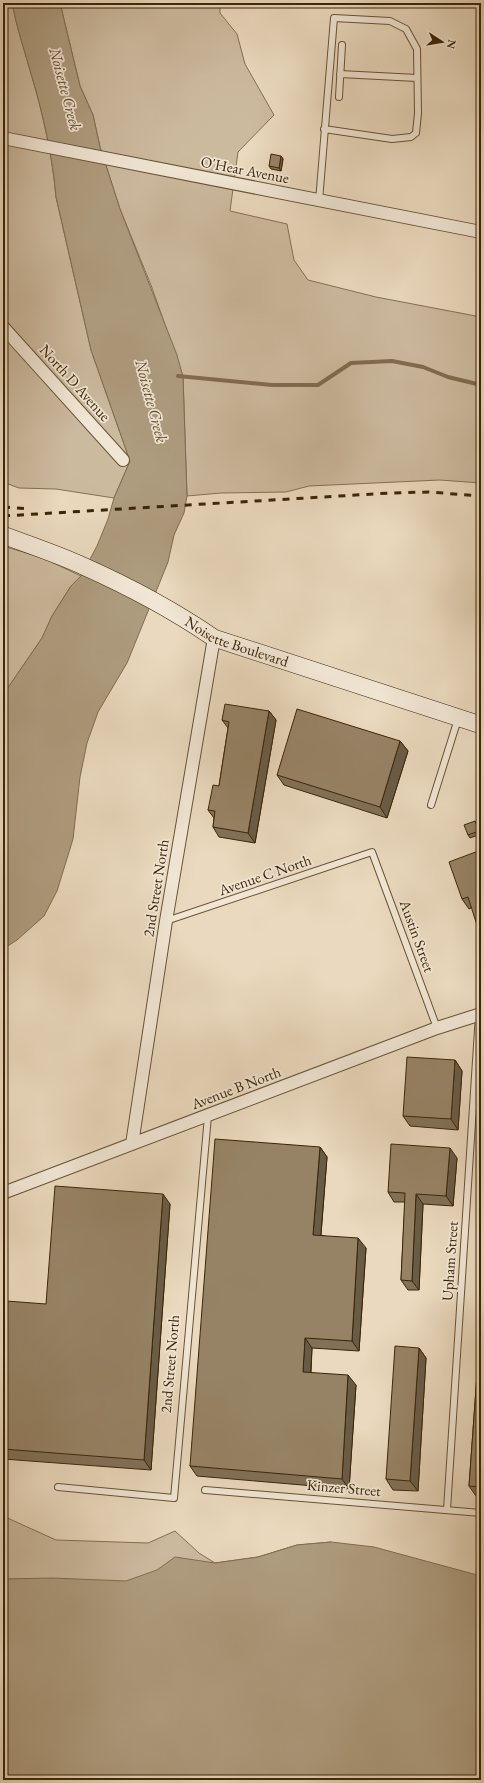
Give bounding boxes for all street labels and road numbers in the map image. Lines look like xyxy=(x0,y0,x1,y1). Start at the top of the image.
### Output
street label: O'Hear Avenue xyxy=(199,152,291,187)
street label: North D Avenue xyxy=(36,340,115,425)
street label: Noisette Boulevard xyxy=(182,612,291,671)
street label: 2nd Street North xyxy=(138,838,173,938)
street label: Avenue C North xyxy=(215,850,314,900)
street label: Austin Street xyxy=(395,896,439,975)
street label: Avenue B North xyxy=(187,1062,284,1114)
street label: Upham Street xyxy=(437,1220,462,1302)
street label: 2nd Street North xyxy=(156,1314,183,1414)
street label: Kinzer Street xyxy=(306,1475,382,1500)

